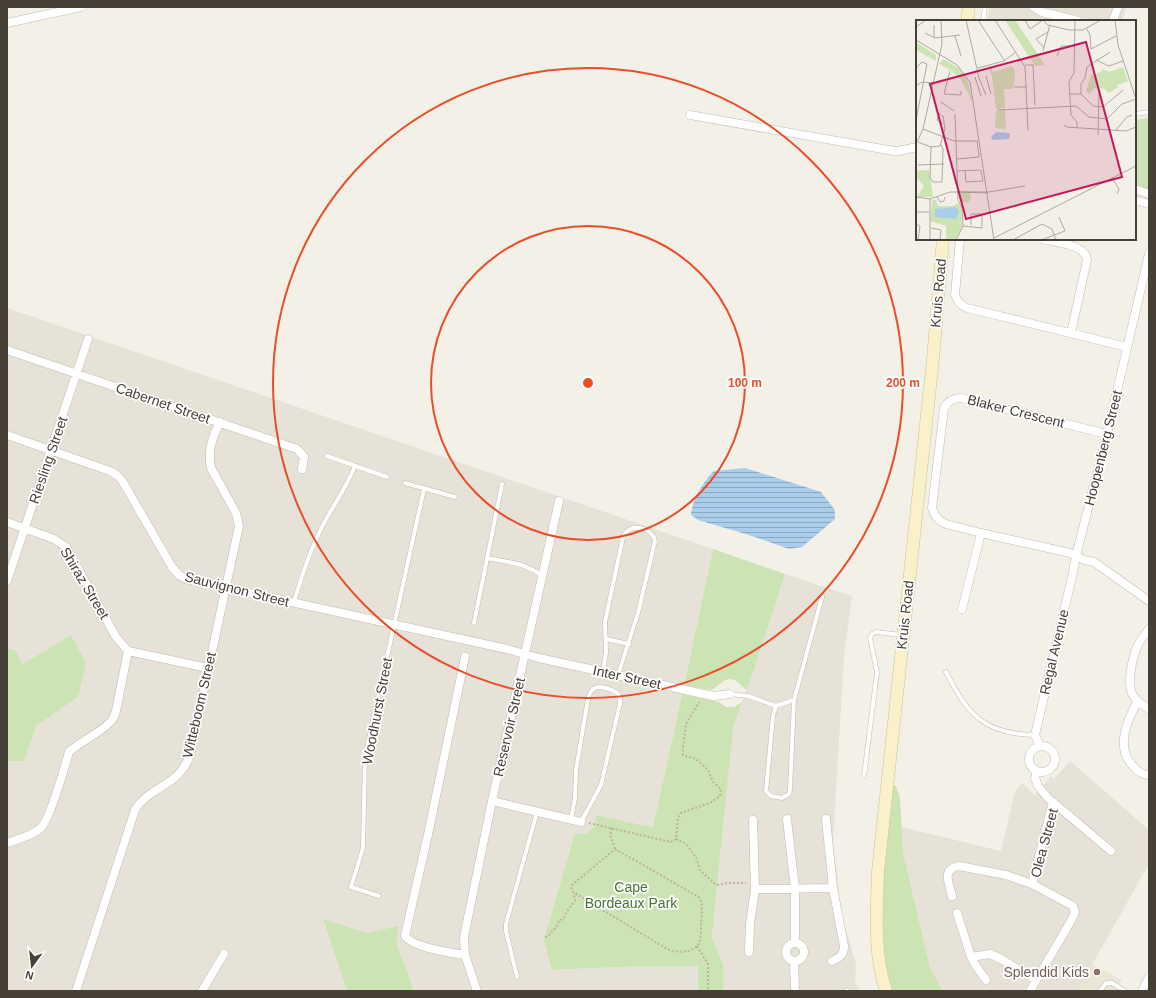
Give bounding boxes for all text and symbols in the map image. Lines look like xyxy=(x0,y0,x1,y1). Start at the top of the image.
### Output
inset map xyxy=(916,20,1136,240)
street label: Kruis Road xyxy=(927,258,949,328)
centre of rings xyxy=(581,376,595,390)
text: 100 m xyxy=(728,376,762,390)
text: 200 m xyxy=(886,376,920,390)
street label: Cabernet Street xyxy=(114,379,212,427)
street label: Hoopenberg Street xyxy=(1081,389,1125,507)
street label: Blaker Crescent xyxy=(966,391,1066,431)
street label: Riesling Street xyxy=(26,414,70,506)
street label: Shiraz Street xyxy=(57,544,113,622)
street label: Sauvignon Street xyxy=(183,568,291,610)
street label: Kruis Road xyxy=(893,580,917,650)
street label: Regal Avenue xyxy=(1036,608,1072,696)
street label: Witteboom Street xyxy=(179,650,219,759)
street label: Woodhurst Street xyxy=(359,656,395,766)
street label: Inter Street xyxy=(591,662,663,692)
street label: Reservoir Street xyxy=(490,676,528,778)
street label: Olea Street xyxy=(1027,807,1061,879)
park label: Cape Bordeaux Park xyxy=(585,879,678,911)
north arrow xyxy=(12,946,52,986)
place label: Splendid Kids xyxy=(1003,964,1089,980)
marker: Splendid Kids xyxy=(1092,967,1102,977)
text: N xyxy=(24,969,35,982)

